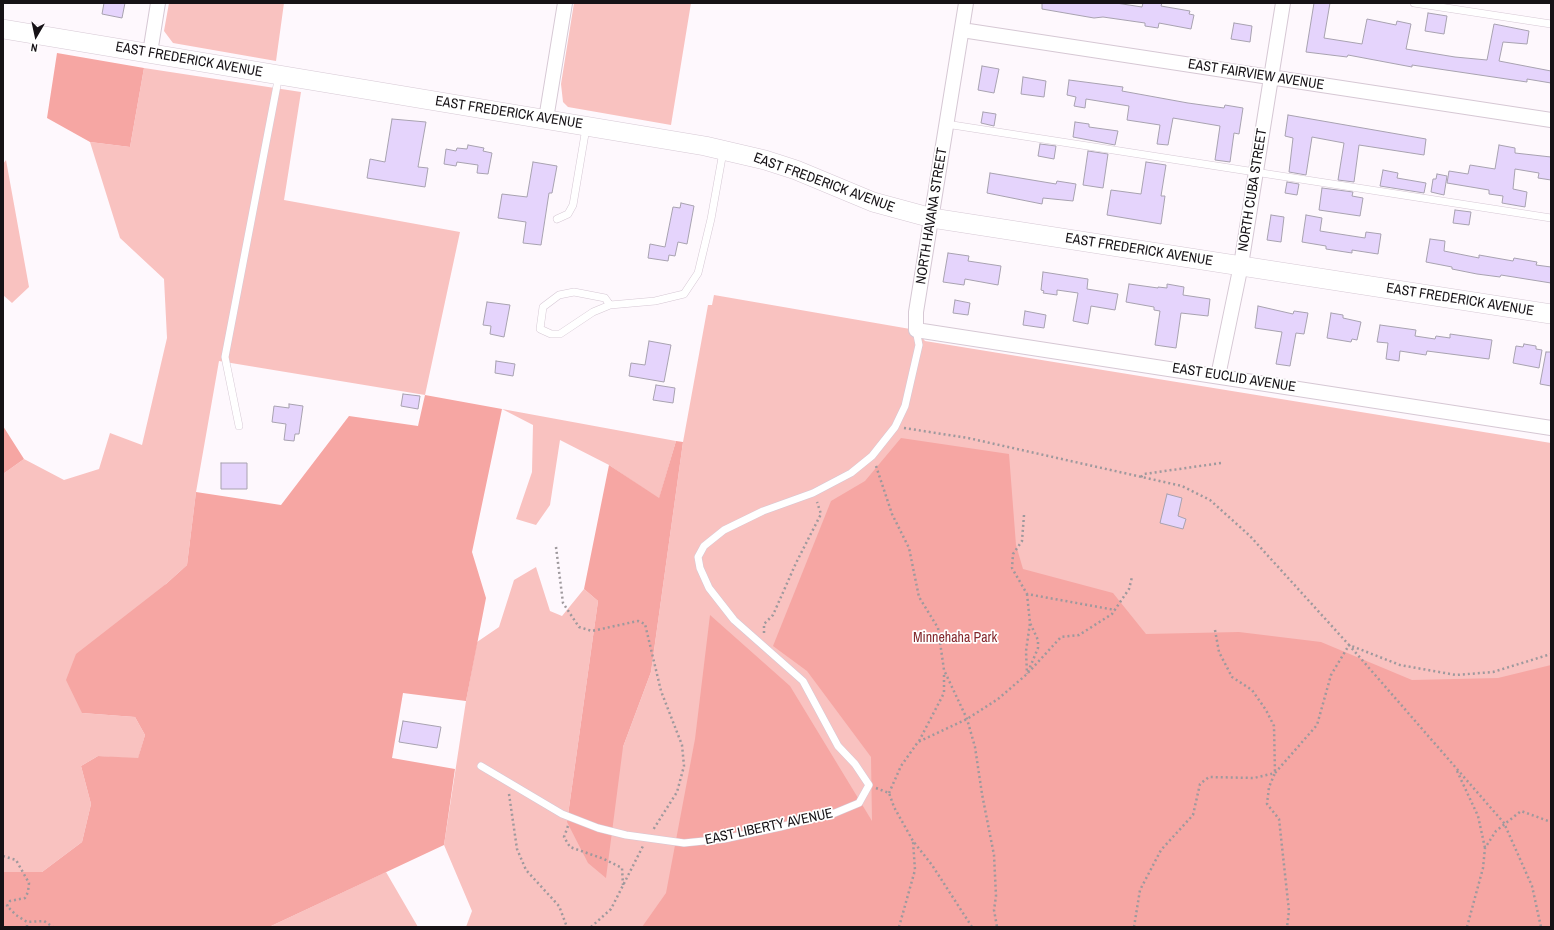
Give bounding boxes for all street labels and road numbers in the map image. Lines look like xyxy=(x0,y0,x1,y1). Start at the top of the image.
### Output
street label: EAST FREDERICK AVENUE xyxy=(114,39,264,81)
street label: EAST FAIRVIEW AVENUE xyxy=(1187,56,1325,94)
street label: EAST FREDERICK AVENUE xyxy=(434,93,584,133)
street label: NORTH CUBA STREET xyxy=(1235,127,1271,253)
street label: NORTH HAVANA STREET xyxy=(913,147,951,285)
street label: EAST FREDERICK AVENUE xyxy=(751,150,897,216)
street label: EAST FREDERICK AVENUE xyxy=(1064,230,1214,270)
street label: EAST FREDERICK AVENUE xyxy=(1385,280,1535,320)
street label: EAST EUCLID AVENUE xyxy=(1171,360,1297,396)
street label: EAST LIBERTY AVENUE xyxy=(703,805,835,849)

